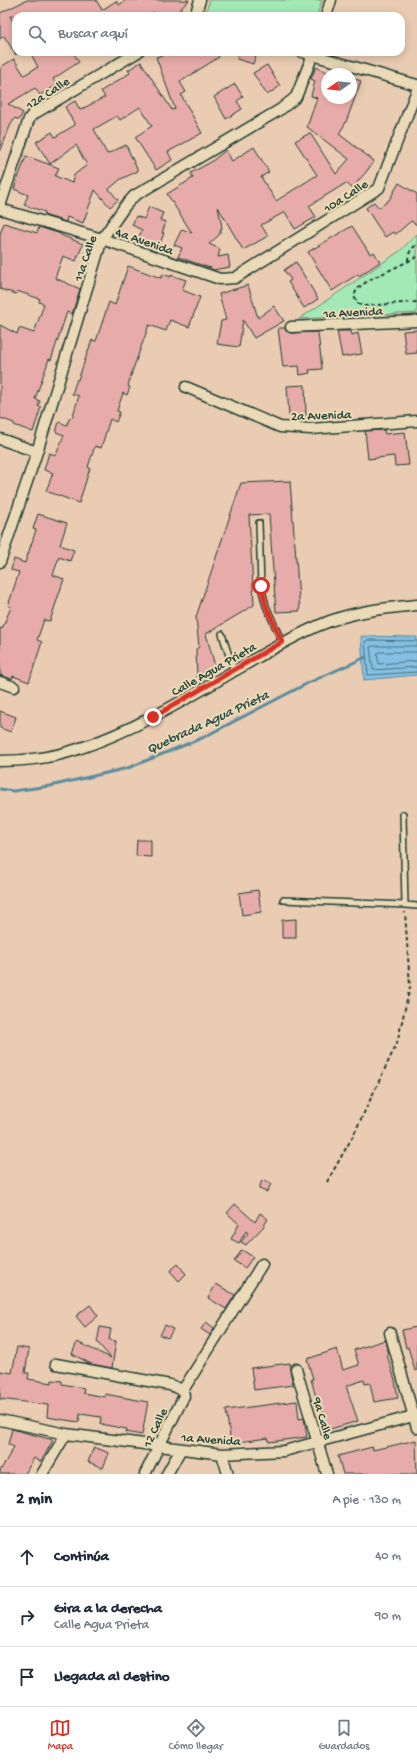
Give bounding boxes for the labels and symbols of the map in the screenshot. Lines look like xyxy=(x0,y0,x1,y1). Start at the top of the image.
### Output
north arrow xyxy=(321,68,357,104)
street label: 12a Calle xyxy=(23,74,73,114)
street label: 10a Calle xyxy=(321,177,371,217)
street label: 4a Avenida xyxy=(113,225,176,260)
street label: 11a Calle xyxy=(71,234,101,285)
street label: 1a Avenida xyxy=(322,304,384,323)
street label: 2a Avenida xyxy=(291,408,352,425)
route start xyxy=(252,577,270,595)
street label: Calle Agua Prieta xyxy=(169,640,260,700)
water label: Quebrada Agua Prieta xyxy=(144,687,273,759)
route end xyxy=(144,708,162,726)
street label: 9a Calle xyxy=(308,1395,335,1442)
street label: 12 Calle xyxy=(140,1406,172,1451)
street label: 1a Avenida xyxy=(180,1431,242,1450)

